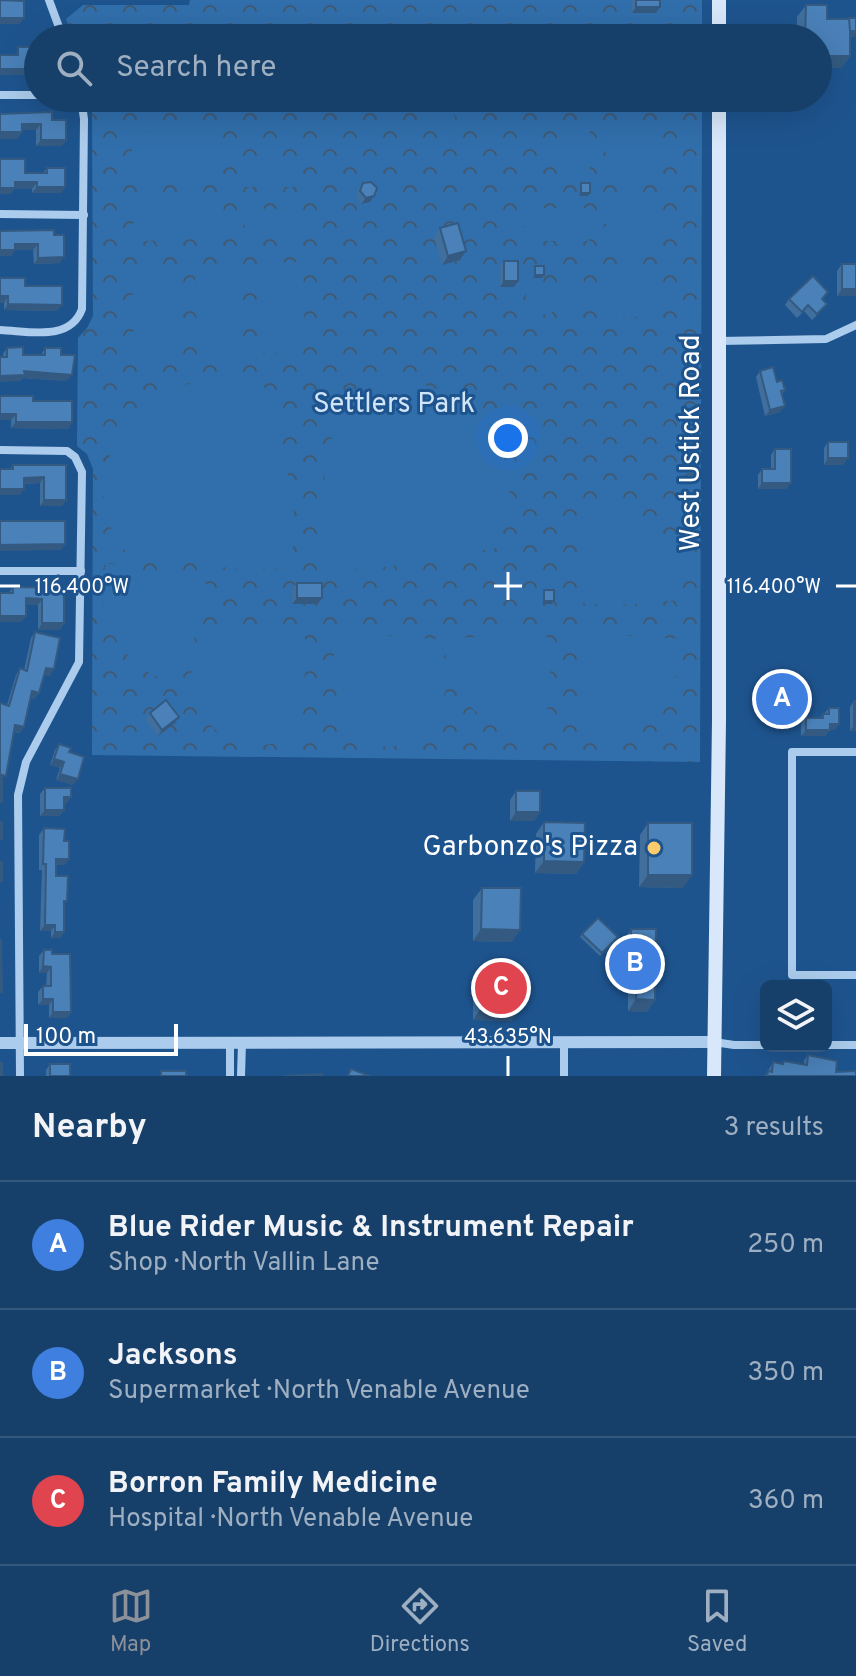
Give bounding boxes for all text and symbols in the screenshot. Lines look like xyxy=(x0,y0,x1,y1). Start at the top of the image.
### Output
search box xyxy=(24,24,832,112)
icon: search xyxy=(52,46,96,90)
text: Search here xyxy=(116,50,276,87)
street label: West Ustick Road xyxy=(674,334,710,552)
park label: Settlers Park xyxy=(313,387,475,423)
your location xyxy=(488,418,528,458)
text: 116.400°W xyxy=(35,575,129,601)
text: 116.400°W xyxy=(727,575,821,601)
pin: A xyxy=(756,669,808,729)
place label: Garbonzo's Pizza xyxy=(423,830,638,866)
marker: Garbonzo's Pizza xyxy=(645,839,663,857)
pin: B xyxy=(609,934,661,994)
pin: C xyxy=(475,958,527,1018)
map controls xyxy=(760,980,832,1052)
button: layers xyxy=(760,980,832,1052)
scale bar xyxy=(24,1020,178,1056)
text: 100 m xyxy=(36,1024,96,1051)
text: 43.635°N xyxy=(464,1025,552,1051)
text: Nearby xyxy=(32,1107,147,1150)
text: 3 results xyxy=(724,1112,824,1145)
text: Blue Rider Music & Instrument Repair xyxy=(108,1210,634,1247)
text: A xyxy=(49,1229,67,1262)
text: 250 m xyxy=(747,1229,824,1262)
text: Shop · North Vallin Lane xyxy=(108,1247,380,1280)
text: Jacksons xyxy=(108,1338,238,1375)
text: B xyxy=(49,1357,67,1390)
text: 350 m xyxy=(747,1357,824,1390)
text: Supermarket · North Venable Avenue xyxy=(108,1375,530,1408)
text: Borron Family Medicine xyxy=(108,1466,438,1503)
text: C xyxy=(50,1485,66,1518)
text: 360 m xyxy=(748,1485,824,1518)
text: Hospital · North Venable Avenue xyxy=(108,1503,473,1536)
tab: Map xyxy=(109,1584,153,1659)
tab: Directions xyxy=(370,1584,470,1659)
tab: Saved xyxy=(687,1584,747,1659)

